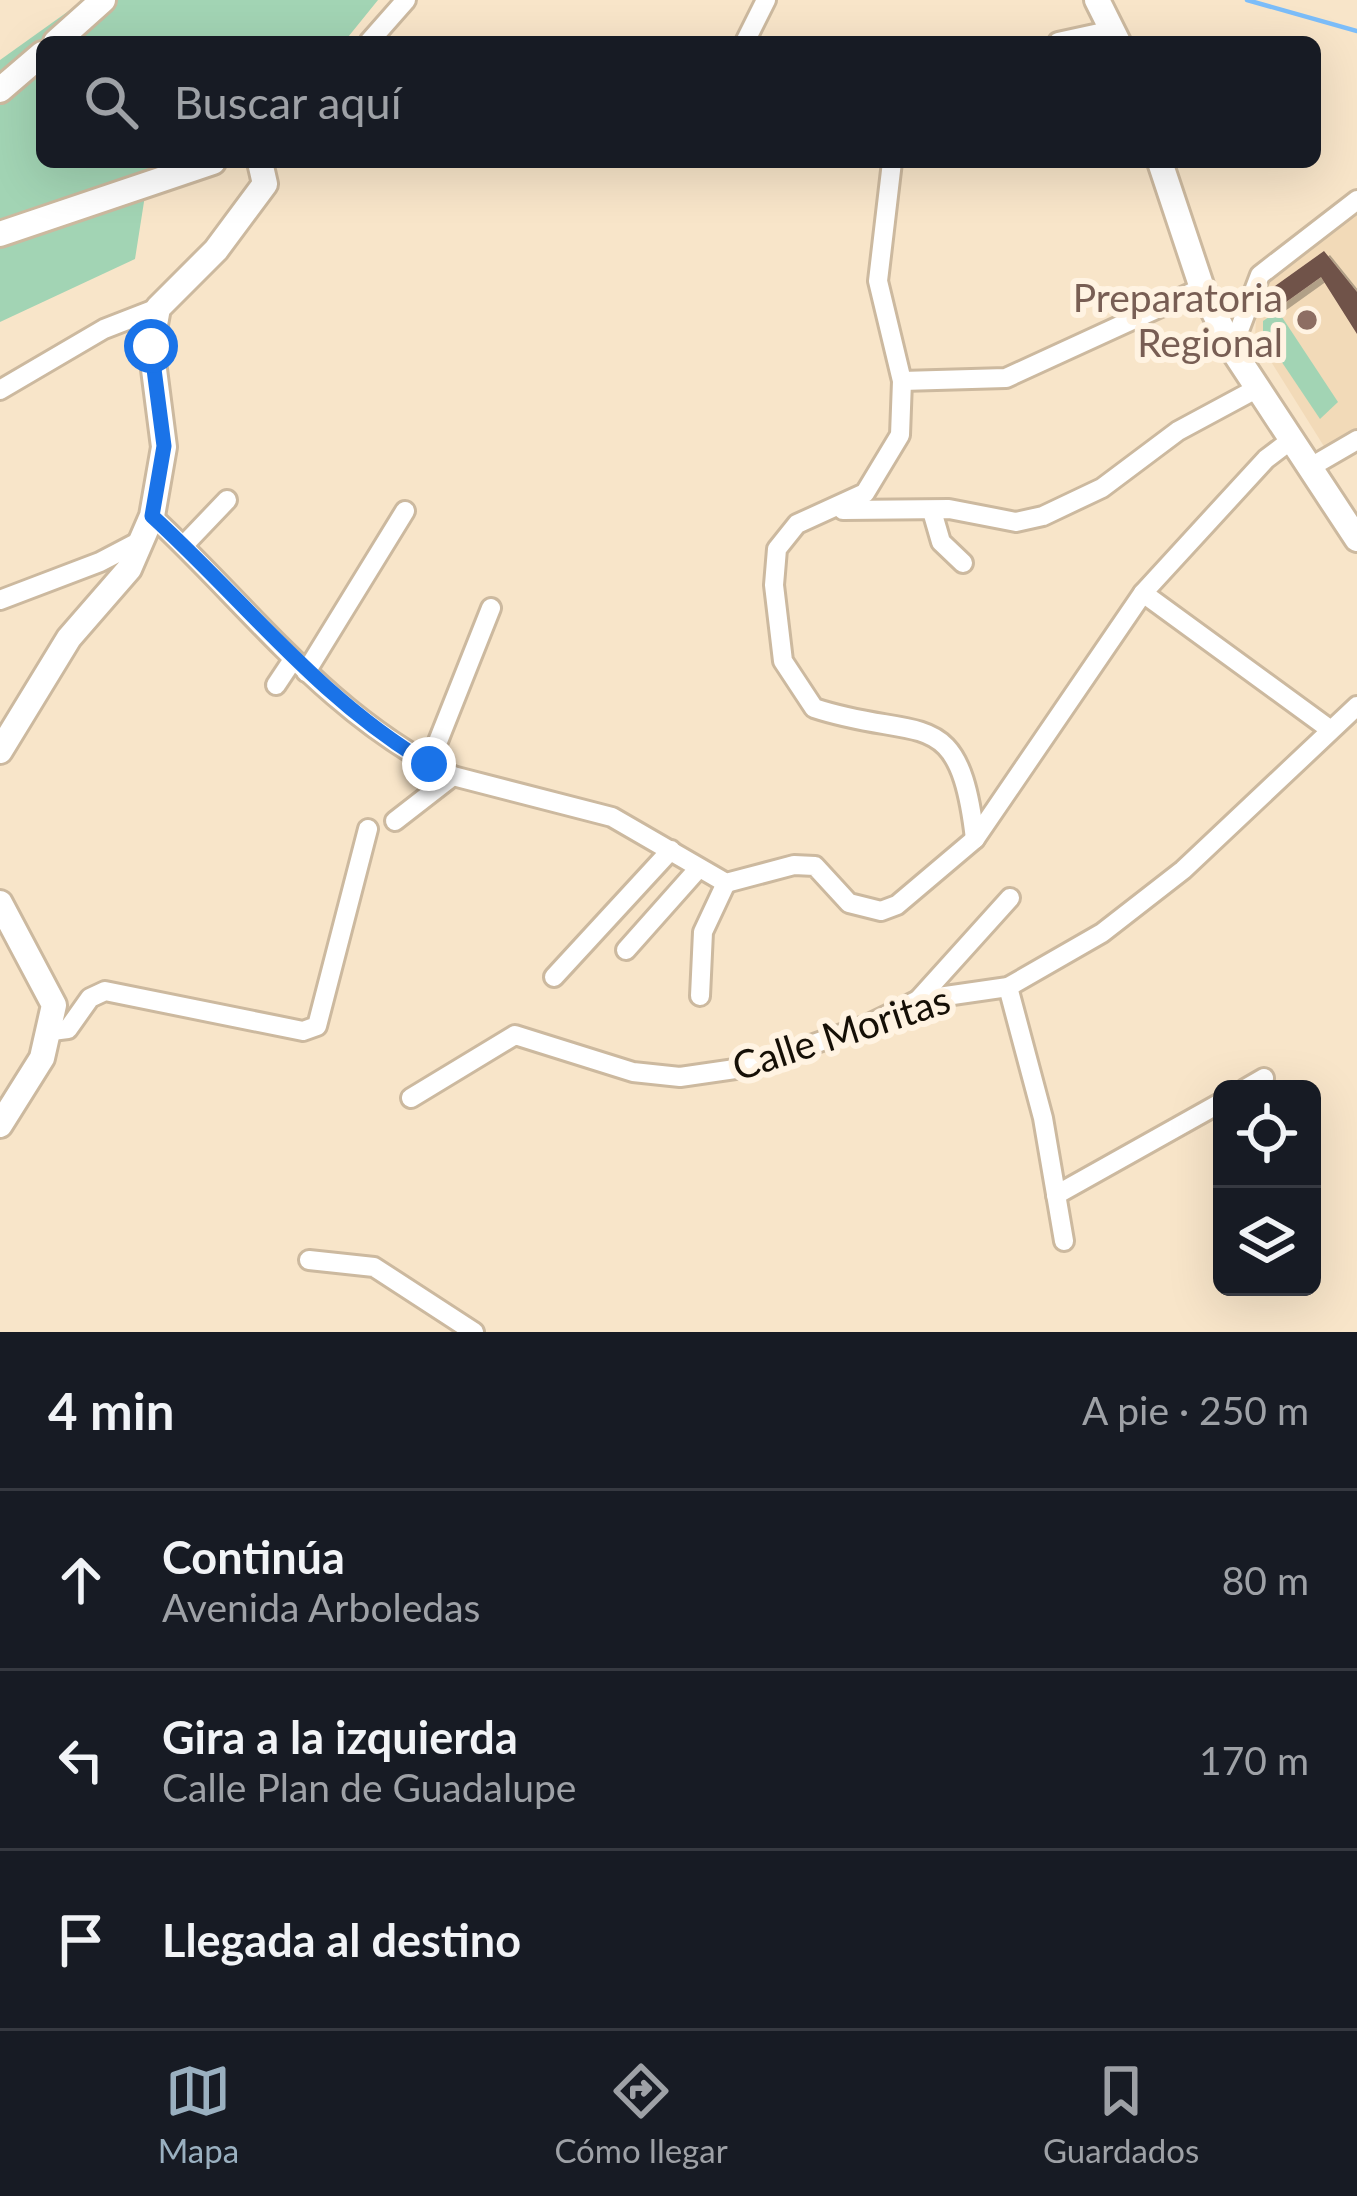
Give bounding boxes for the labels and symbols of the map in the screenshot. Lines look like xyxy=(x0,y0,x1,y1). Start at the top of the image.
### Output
place label: Preparatoria Regional xyxy=(1073,274,1283,365)
marker: Preparatoria Regional xyxy=(1294,307,1320,333)
route start xyxy=(124,319,178,373)
route end xyxy=(402,737,456,791)
street label: Calle Moritas xyxy=(726,975,955,1089)

